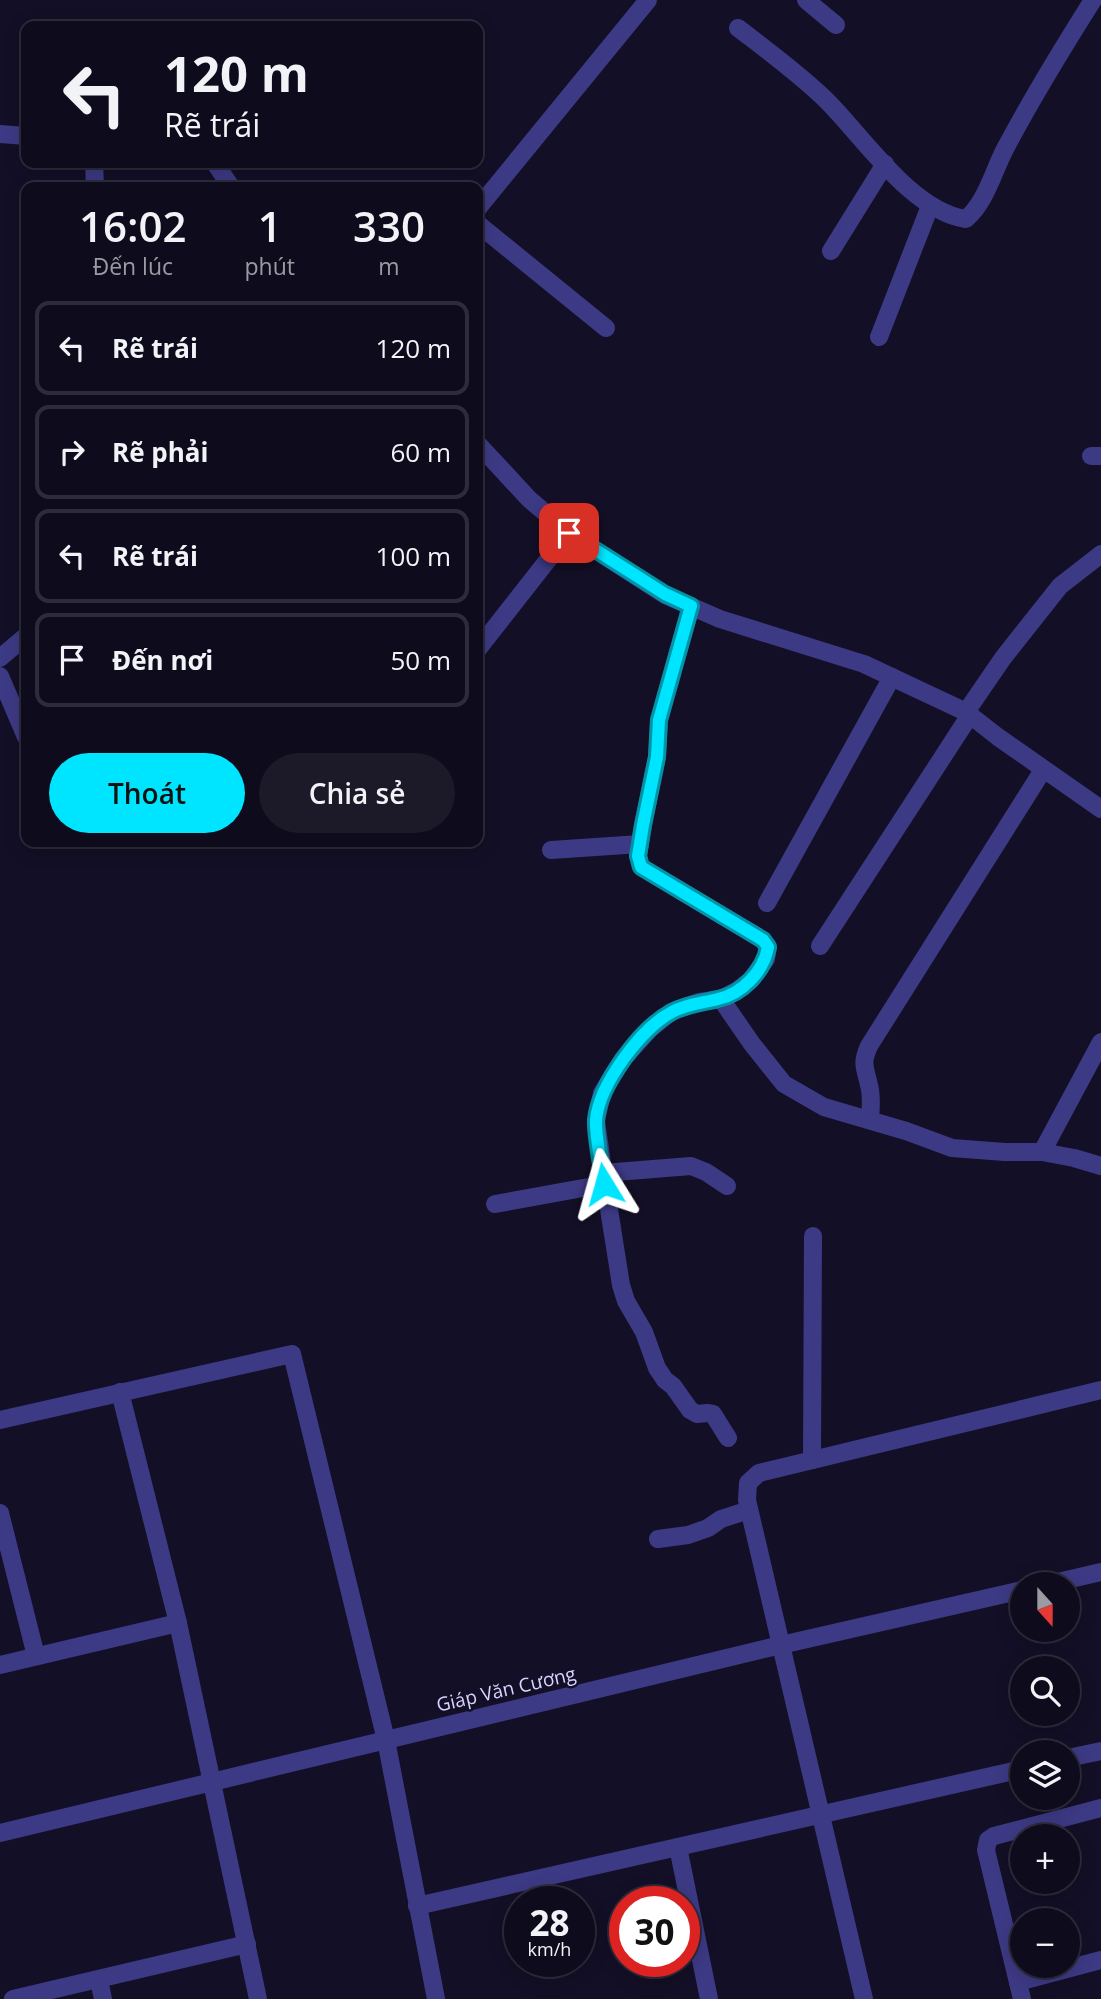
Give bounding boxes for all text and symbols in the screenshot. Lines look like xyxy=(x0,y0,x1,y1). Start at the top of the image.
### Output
text: 120 m xyxy=(164,40,309,106)
icon: left xyxy=(49,49,140,140)
text: Rẽ trái xyxy=(164,103,260,146)
text: 16:02 xyxy=(79,197,187,254)
text: 1 xyxy=(258,197,282,254)
text: 330 xyxy=(353,197,425,254)
text: Đến lúc xyxy=(92,250,173,282)
text: phút xyxy=(245,250,295,282)
text: m xyxy=(378,250,400,282)
icon: left xyxy=(53,329,91,367)
text: Rẽ trái xyxy=(112,330,198,366)
text: 120 m xyxy=(376,330,451,366)
icon: right xyxy=(53,433,91,471)
text: Rẽ phải xyxy=(112,434,208,470)
text: 60 m xyxy=(390,434,451,470)
pin xyxy=(539,503,599,563)
icon: arrive xyxy=(550,514,588,552)
icon: left xyxy=(53,537,91,575)
text: Rẽ trái xyxy=(112,538,198,574)
text: 100 m xyxy=(376,538,451,574)
icon: arrive xyxy=(53,641,91,679)
text: Đến nơi xyxy=(112,642,213,678)
text: 50 m xyxy=(390,642,451,678)
button: Thoát xyxy=(49,753,245,833)
button: Chia sẻ xyxy=(259,753,455,833)
position arrow xyxy=(567,1147,641,1221)
north arrow xyxy=(1010,1572,1080,1642)
map controls xyxy=(1010,1572,1080,1978)
button: search xyxy=(1010,1656,1080,1726)
street label: Giáp Văn Cương xyxy=(434,1660,578,1718)
button: layers xyxy=(1010,1740,1080,1810)
button: + xyxy=(1010,1824,1080,1894)
speed limit sign: 30 xyxy=(609,1886,700,1977)
text: 28 xyxy=(529,1899,570,1946)
button: − xyxy=(1010,1908,1080,1978)
text: km/h xyxy=(528,1937,571,1961)

